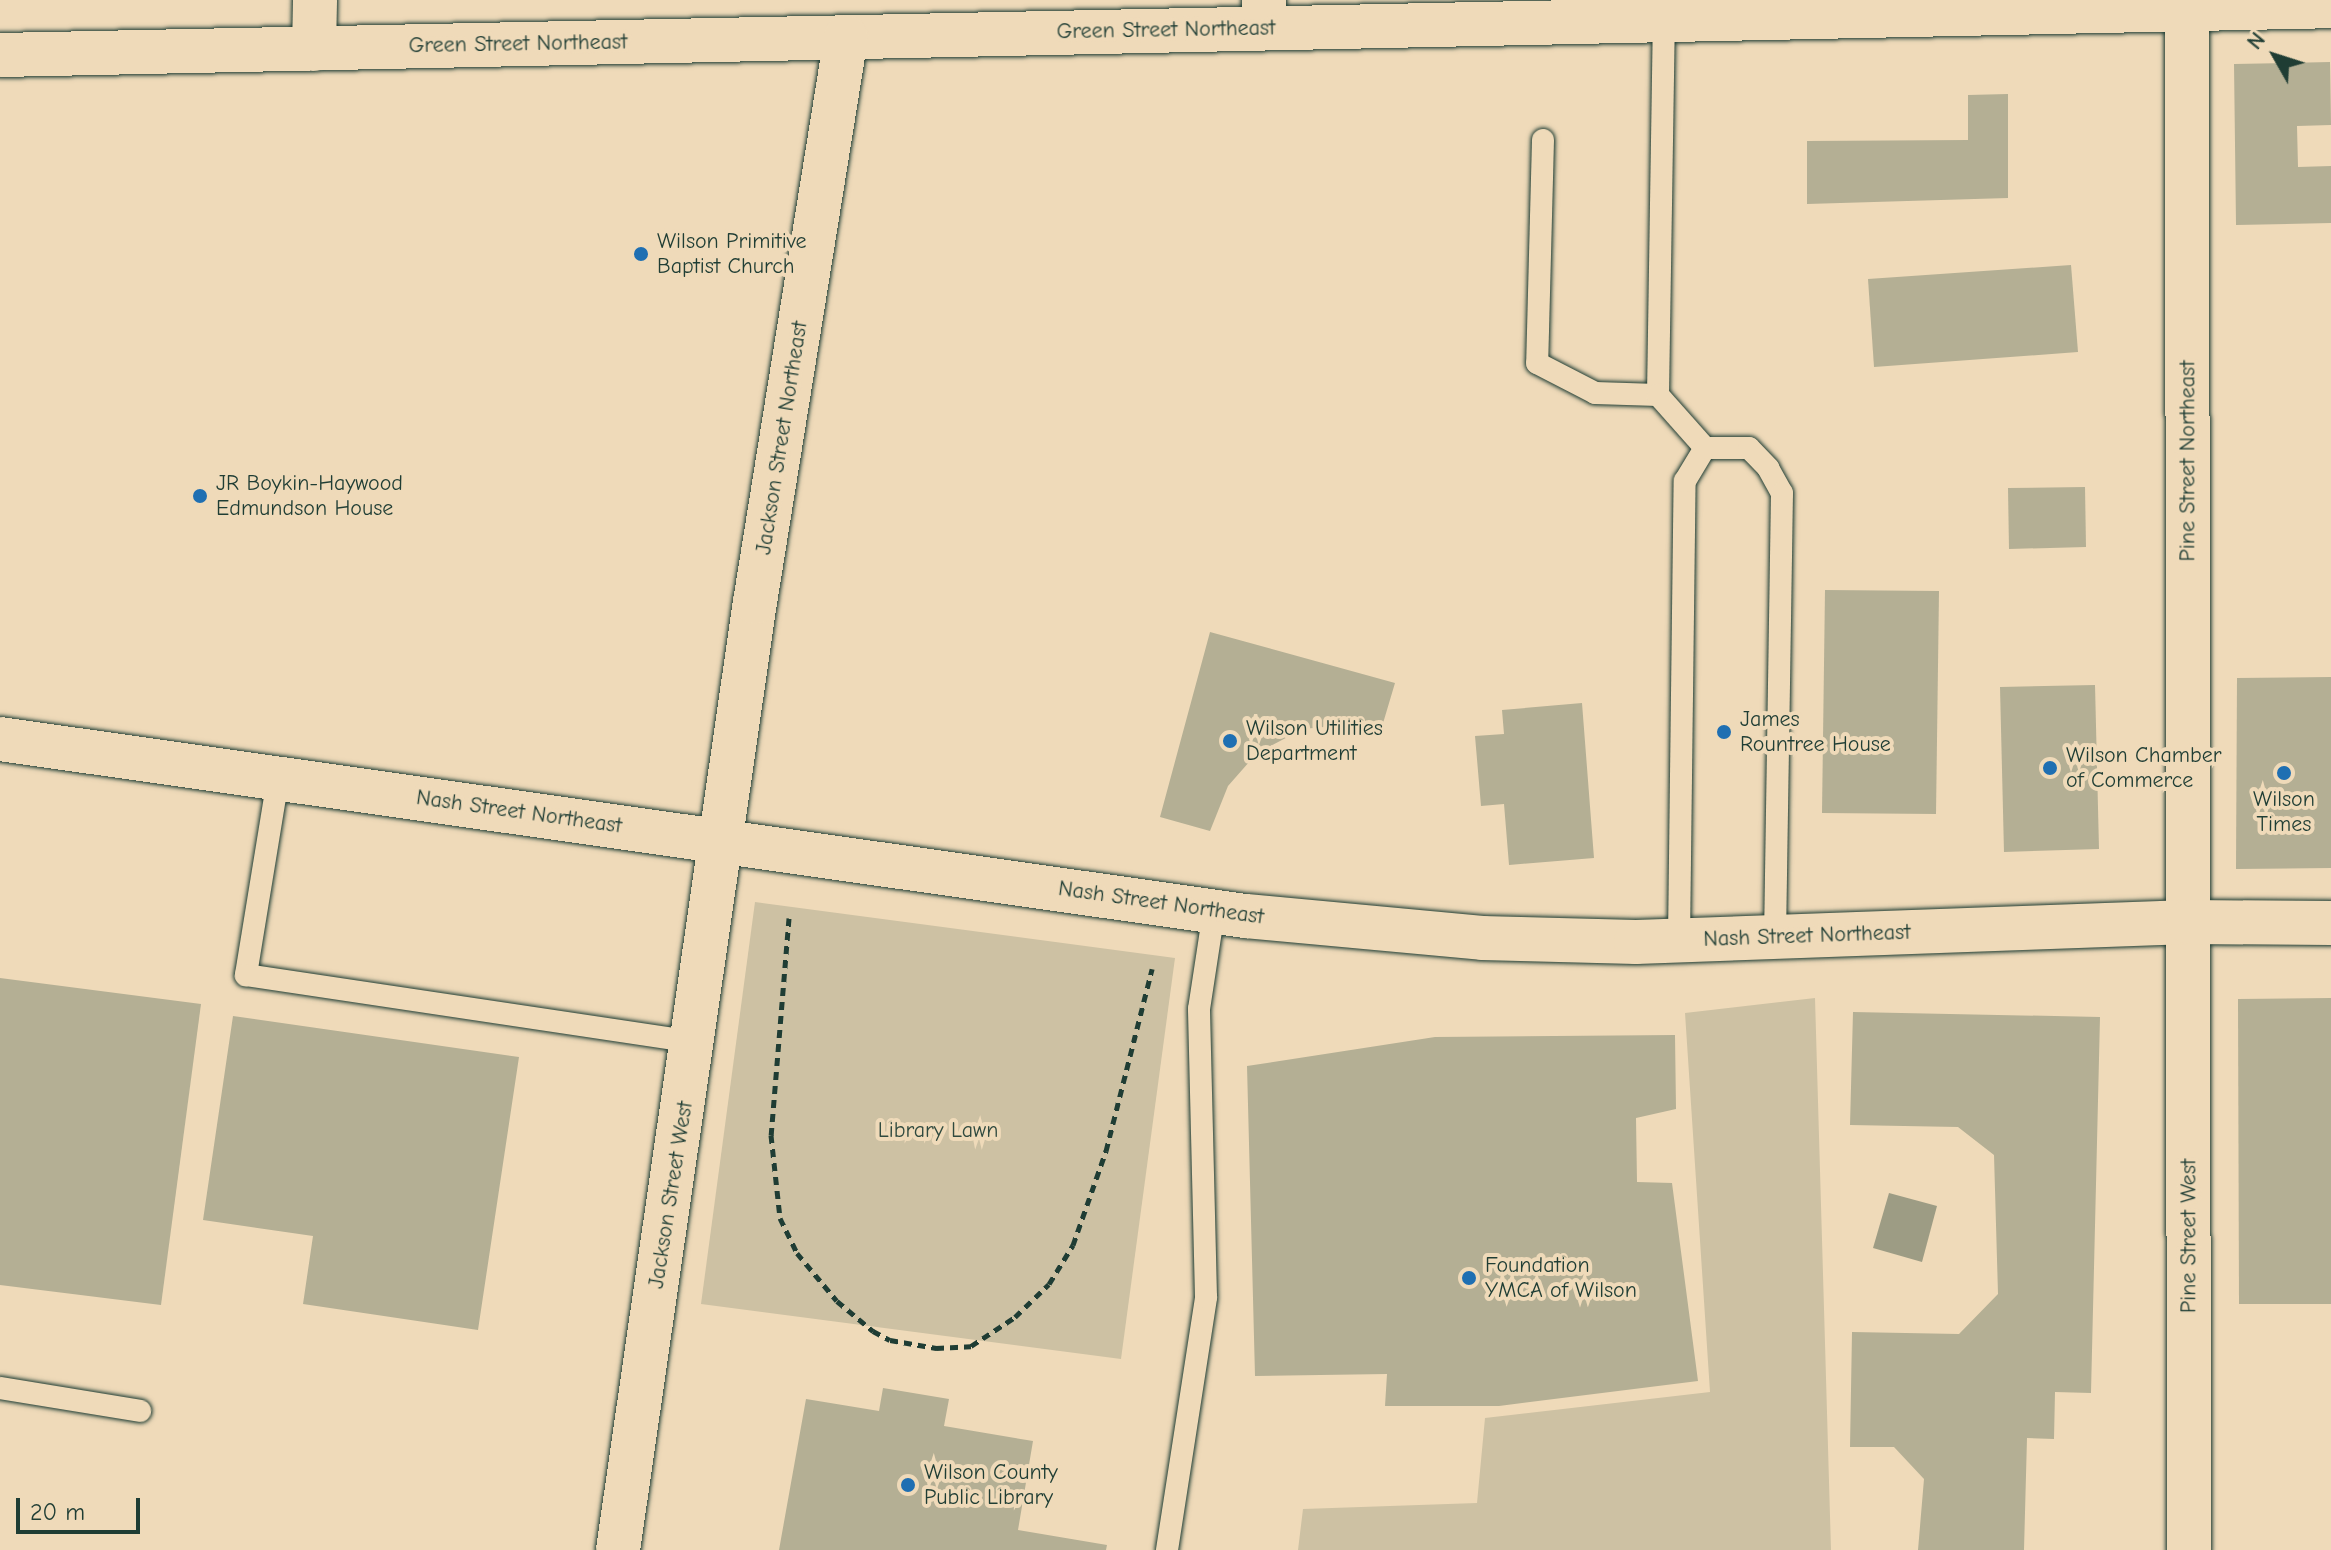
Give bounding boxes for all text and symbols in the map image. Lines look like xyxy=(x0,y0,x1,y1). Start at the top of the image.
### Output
street label: Green Street Northeast xyxy=(1056,15,1276,45)
north arrow xyxy=(2235,16,2315,96)
text: N xyxy=(2242,27,2271,55)
street label: Green Street Northeast xyxy=(408,29,628,59)
place label: Wilson Primitive Baptist Church xyxy=(657,228,806,280)
marker: Wilson Primitive Baptist Church xyxy=(632,245,650,263)
street label: Jackson Street Northeast xyxy=(750,319,814,557)
street label: Pine Street Northeast xyxy=(2175,360,2201,562)
place label: JR Boykin-Haywood Edmundson House xyxy=(216,470,403,522)
marker: JR Boykin-Haywood Edmundson House xyxy=(191,487,209,505)
place label: James Rountree House xyxy=(1740,706,1891,758)
place label: Wilson Utilities Department xyxy=(1246,715,1383,766)
marker: James Rountree House xyxy=(1715,723,1733,741)
marker: Wilson Utilities Department xyxy=(1221,732,1239,750)
place label: Wilson Chamber of Commerce xyxy=(2066,742,2221,794)
marker: Wilson Chamber of Commerce xyxy=(2041,759,2059,777)
marker: Wilson Times xyxy=(2275,764,2293,782)
street label: Nash Street Northeast xyxy=(415,785,623,839)
place label: Wilson Times xyxy=(2253,786,2315,838)
street label: Nash Street Northeast xyxy=(1057,876,1265,930)
street label: Nash Street Northeast xyxy=(1703,919,1911,953)
street label: Jackson Street West xyxy=(643,1099,699,1291)
park label: Library Lawn xyxy=(878,1118,998,1144)
street label: Pine Street West xyxy=(2176,1159,2202,1313)
place label: Foundation YMCA of Wilson xyxy=(1485,1252,1637,1304)
marker: Foundation YMCA of Wilson xyxy=(1460,1269,1478,1287)
place label: Wilson County Public Library xyxy=(924,1459,1058,1510)
marker: Wilson County Public Library xyxy=(899,1476,917,1494)
scale bar xyxy=(20,1482,144,1532)
text: 20 m xyxy=(30,1498,85,1526)

